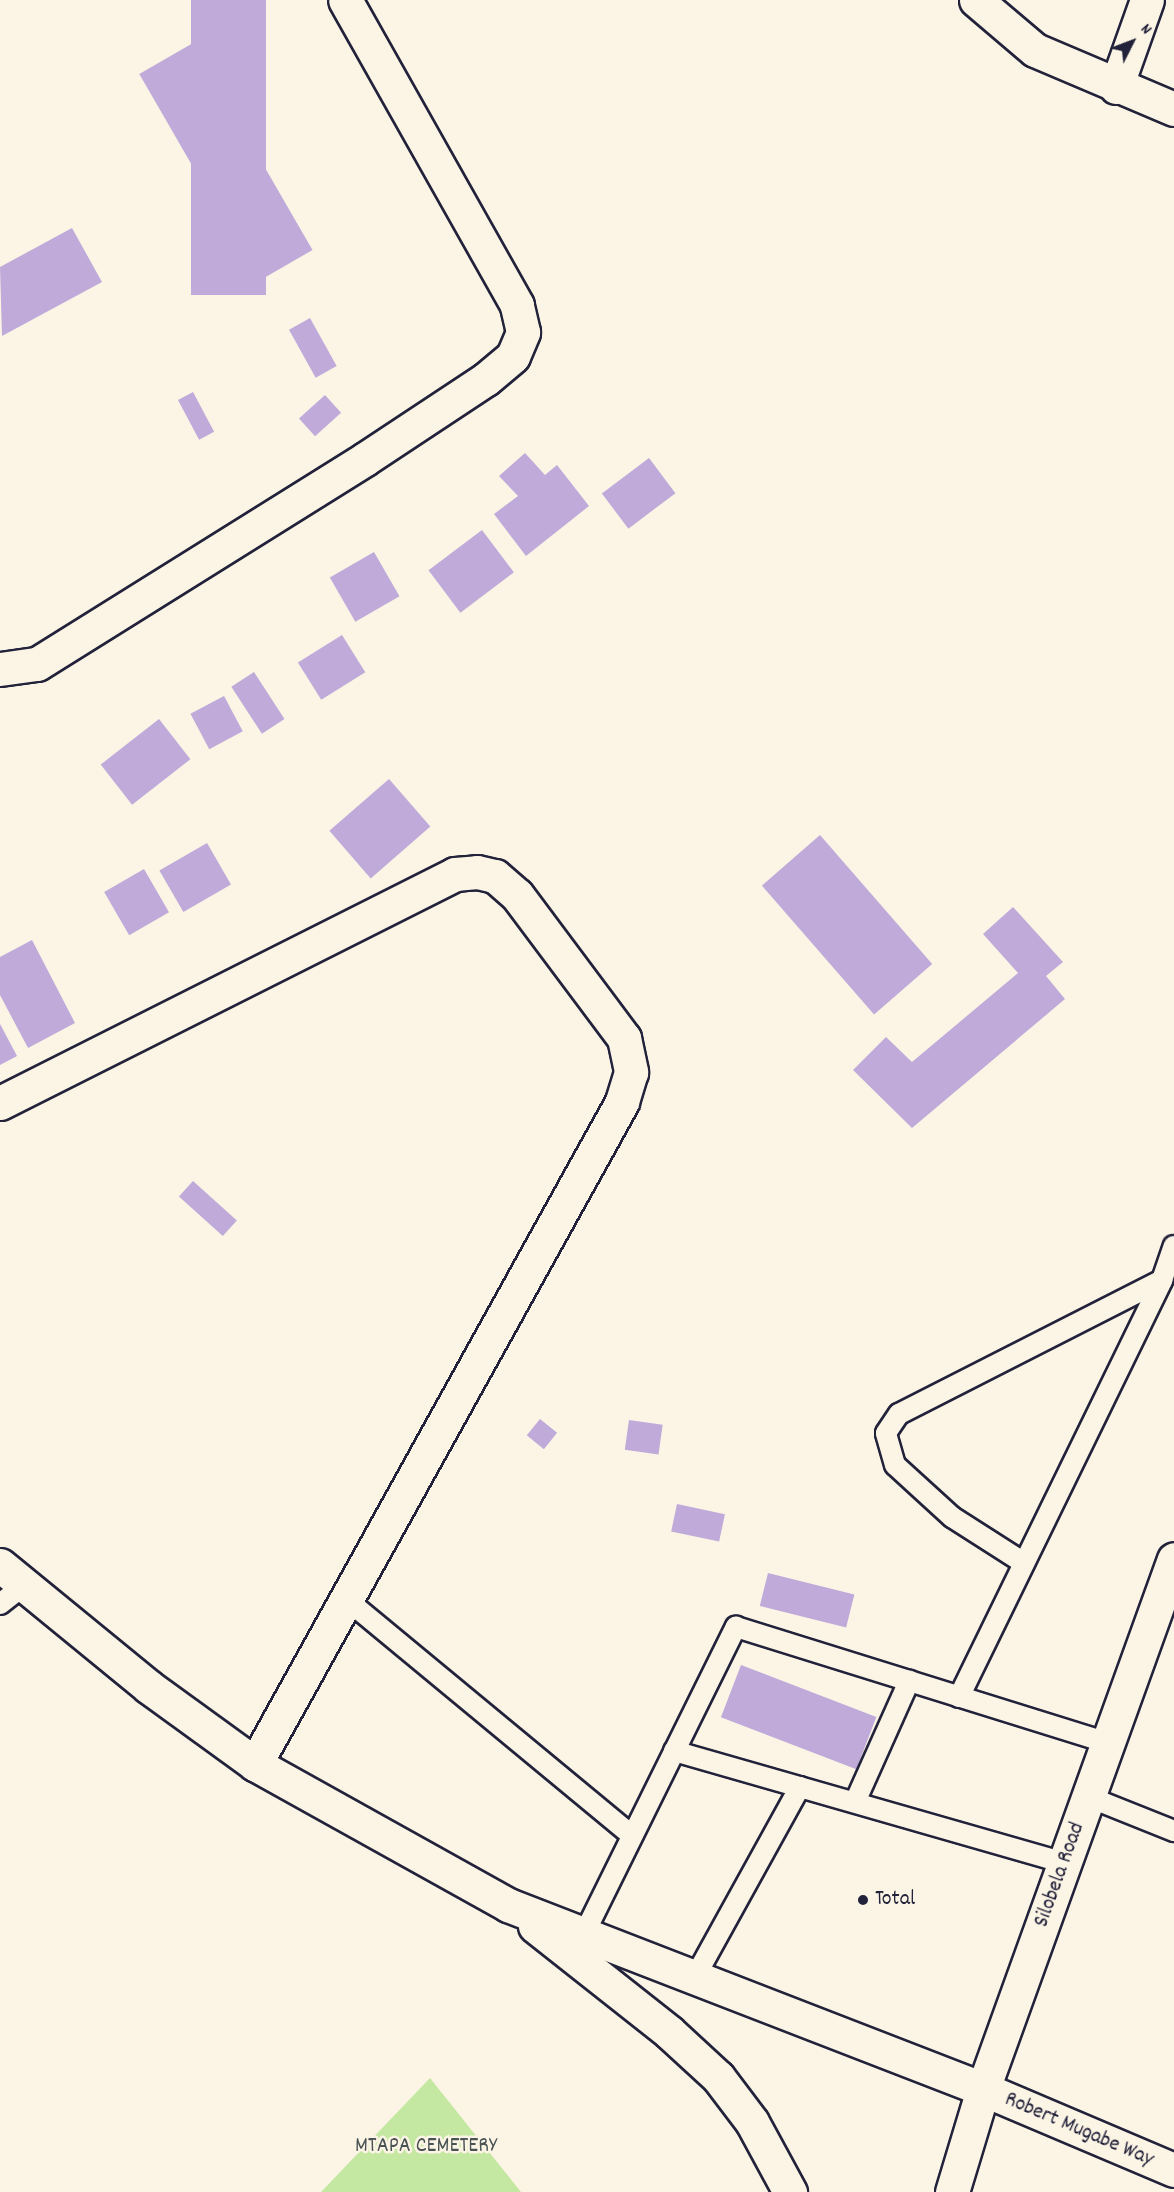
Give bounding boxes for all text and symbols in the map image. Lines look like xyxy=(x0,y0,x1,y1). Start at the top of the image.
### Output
north arrow xyxy=(1102,12,1162,72)
text: N xyxy=(1135,19,1157,40)
street label: Silobela Road xyxy=(1029,1819,1091,1931)
place label: Total xyxy=(875,1887,915,1913)
marker: Total xyxy=(856,1893,870,1907)
street label: Robert Mugabe Way xyxy=(1000,2087,1158,2173)
park label: MTAPA CEMETERY xyxy=(355,2134,497,2160)

